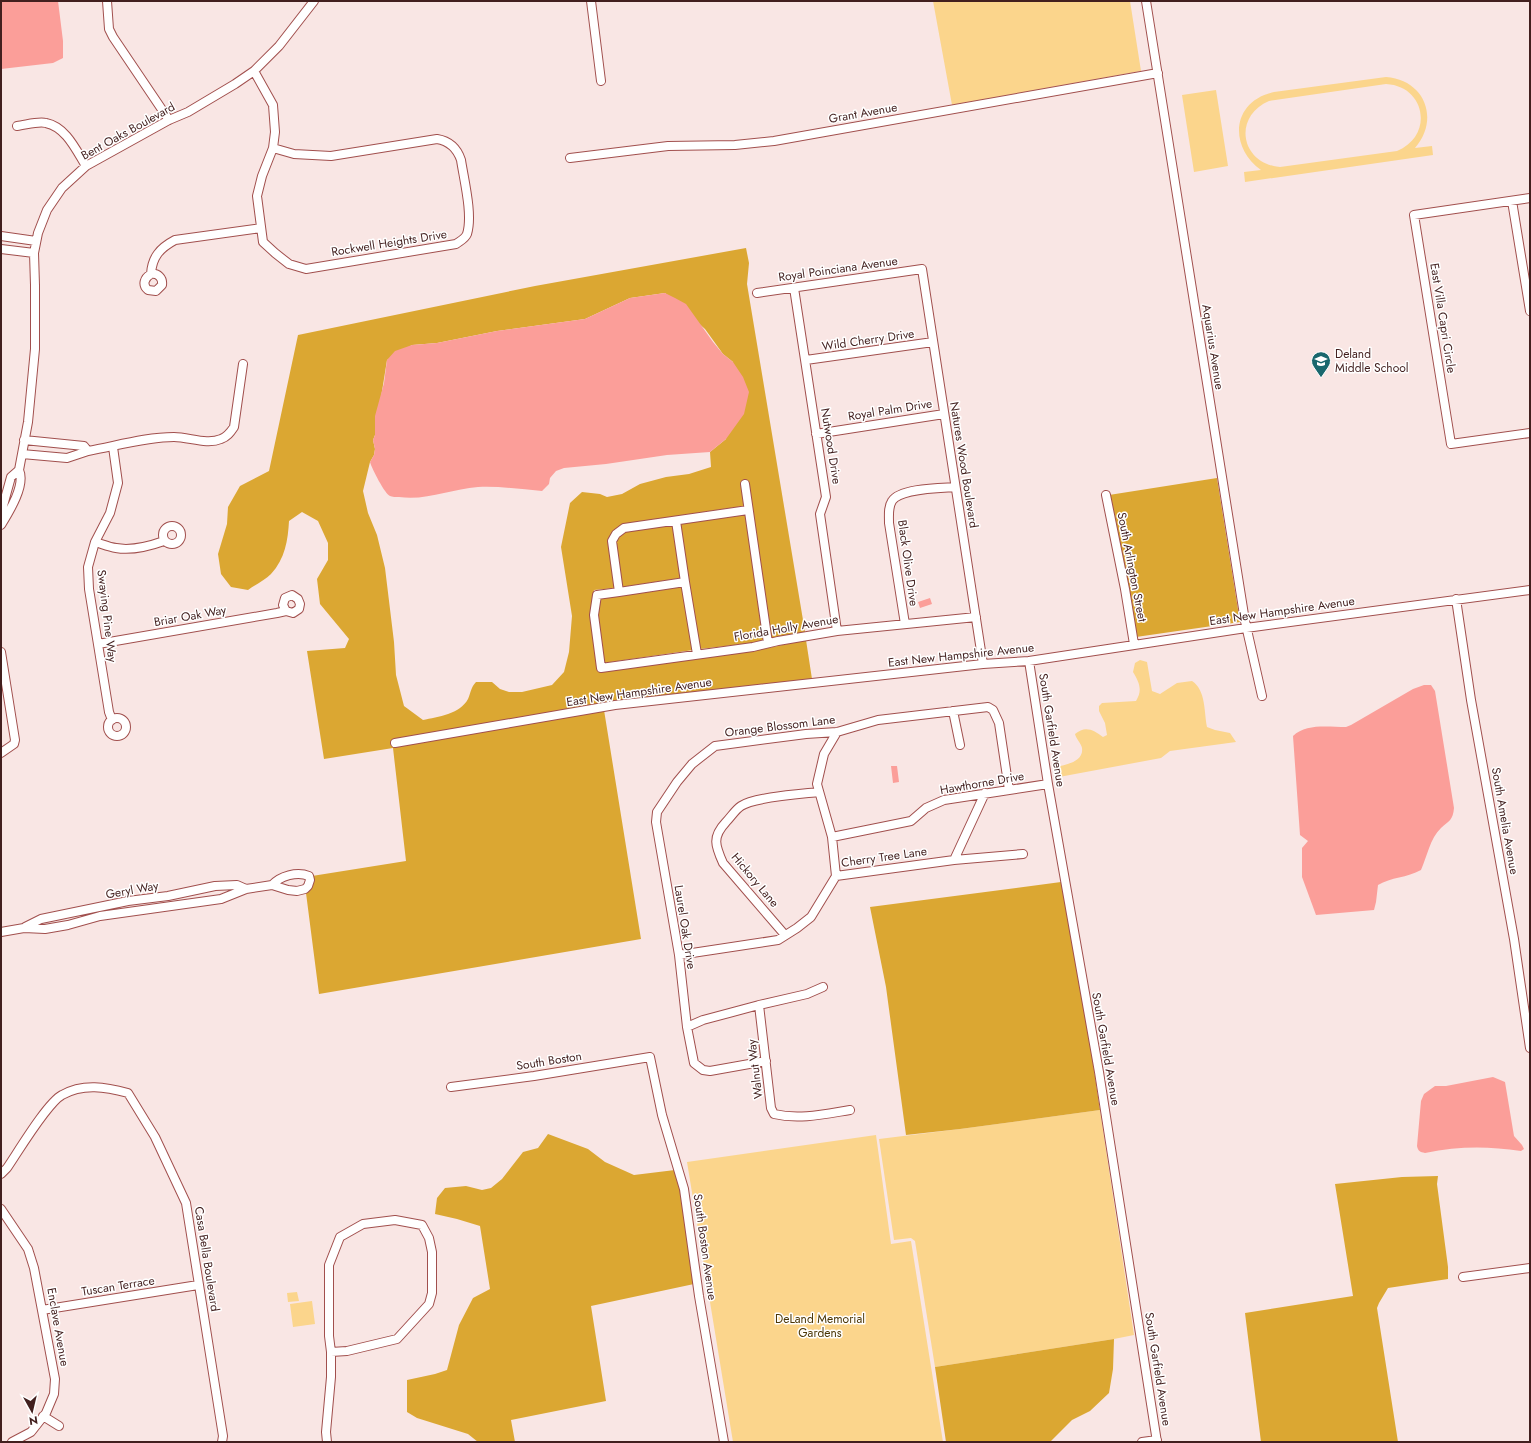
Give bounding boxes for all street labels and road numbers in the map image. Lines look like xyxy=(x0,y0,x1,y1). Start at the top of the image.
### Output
street label: Bent Oaks Boulevard xyxy=(78,98,178,164)
street label: Grant Avenue xyxy=(827,98,899,128)
street label: Rockwell Heights Drive xyxy=(330,225,448,261)
street label: Royal Poinciana Avenue xyxy=(777,252,899,286)
street label: East Villa Capri Circle xyxy=(1425,262,1461,374)
street label: Aquarius Avenue xyxy=(1197,303,1229,391)
street label: Wild Cherry Drive xyxy=(821,325,915,355)
street label: Royal Palm Drive xyxy=(847,394,933,426)
street label: Natures Wood Boulevard xyxy=(945,401,983,529)
street label: Nutwood Drive xyxy=(816,407,846,485)
street label: South Arlington Street xyxy=(1113,511,1151,623)
street label: Black Olive Drive xyxy=(893,519,923,607)
street label: Swaying Pine Way xyxy=(92,569,122,664)
street label: East New Hampshire Avenue xyxy=(1208,592,1356,630)
street label: Briar Oak Way xyxy=(152,601,228,631)
street label: Florida Holly Avenue xyxy=(732,610,840,646)
street label: East New Hampshire Avenue xyxy=(887,638,1035,672)
street label: South Garfield Avenue xyxy=(1034,672,1070,788)
street label: East New Hampshire Avenue xyxy=(565,673,713,711)
street label: Orange Blossom Lane xyxy=(724,710,836,742)
street label: South Amelia Avenue xyxy=(1487,766,1523,876)
street label: Hawthorne Drive xyxy=(939,767,1025,799)
street label: Cherry Tree Lane xyxy=(840,842,928,872)
street label: Hickory Lane xyxy=(727,849,783,911)
street label: Geryl Way xyxy=(104,876,160,903)
street label: Laurel Oak Drive xyxy=(669,884,701,970)
street label: South Garfield Avenue xyxy=(1087,991,1125,1107)
street label: Walnut Way xyxy=(742,1037,768,1100)
street label: South Boston xyxy=(515,1047,583,1075)
street label: South Boston Avenue xyxy=(689,1193,721,1301)
street label: Casa Bella Boulevard xyxy=(190,1205,224,1313)
street label: Tuscan Terrace xyxy=(80,1271,156,1301)
street label: Enclave Avenue xyxy=(42,1286,74,1368)
street label: South Garfield Avenue xyxy=(1140,1311,1176,1427)

